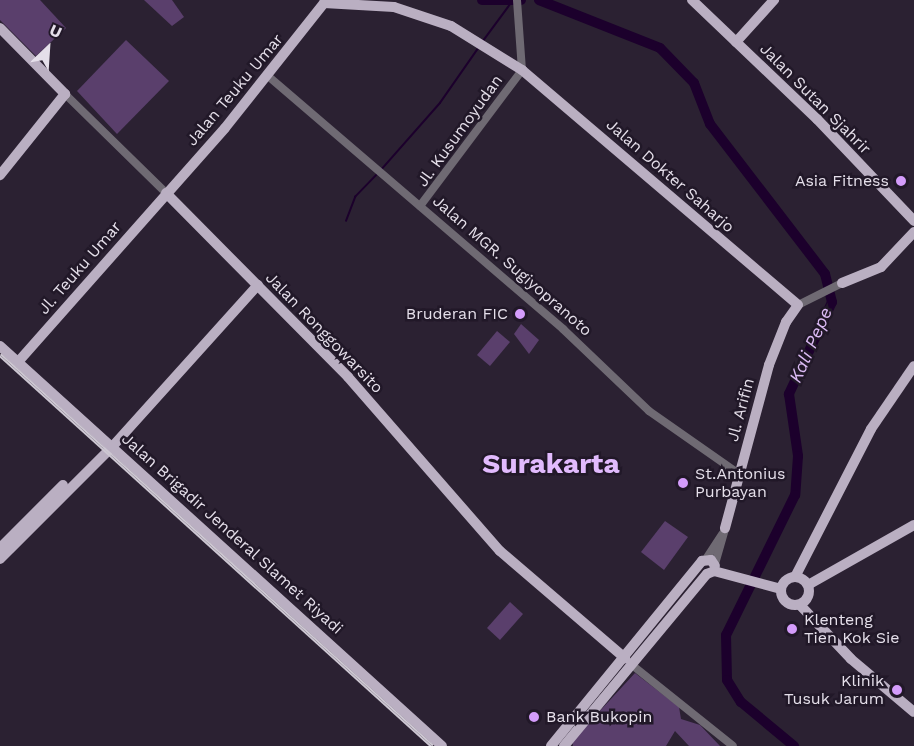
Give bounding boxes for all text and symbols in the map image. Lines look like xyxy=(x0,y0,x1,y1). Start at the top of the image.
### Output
north arrow xyxy=(18,18,78,78)
text: U xyxy=(47,20,65,42)
street label: Jalan Teuku Umar xyxy=(182,30,288,150)
street label: Jalan Sutan Sjahrir xyxy=(756,40,874,158)
street label: Jl. Kusumoyudan xyxy=(413,71,507,191)
street label: Jalan Dokter Saharjo xyxy=(602,115,738,237)
place label: Asia Fitness xyxy=(795,171,889,191)
marker: Asia Fitness xyxy=(894,174,908,188)
street label: Jalan MGR. Sugiyopranoto xyxy=(429,192,595,340)
street label: Jl. Teuku Umar xyxy=(34,218,126,318)
street label: Jalan Ronggowarsito xyxy=(261,268,387,398)
place label: Bruderan FIC xyxy=(406,304,508,324)
water label: Kali Pepe xyxy=(785,304,837,386)
marker: Bruderan FIC xyxy=(513,307,527,321)
street label: Jl. Arifin xyxy=(723,376,759,444)
street label: Jalan Brigadir Jenderal Slamet Riyadi xyxy=(117,429,347,639)
district label: Surakarta xyxy=(482,447,620,481)
place label: St.Antonius Purbayan xyxy=(695,464,785,502)
marker: St.Antonius Purbayan xyxy=(676,476,690,490)
place label: Klenteng Tien Kok Sie xyxy=(804,610,900,648)
marker: Klenteng Tien Kok Sie xyxy=(785,622,799,636)
place label: Klinik Tusuk Jarum xyxy=(783,671,884,709)
marker: Klinik Tusuk Jarum xyxy=(888,681,906,699)
place label: Bank Bukopin xyxy=(546,707,653,727)
marker: Bank Bukopin xyxy=(527,710,541,724)

